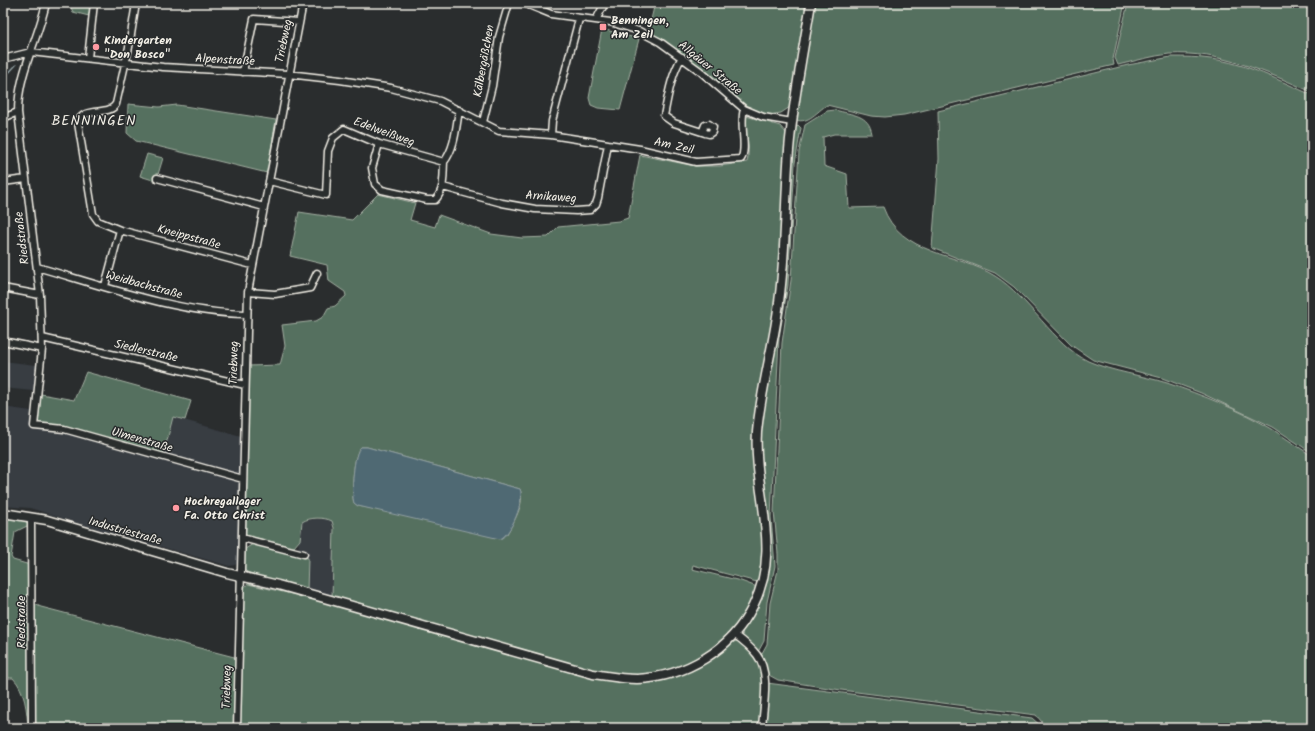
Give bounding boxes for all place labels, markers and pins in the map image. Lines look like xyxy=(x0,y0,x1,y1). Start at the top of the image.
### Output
place label: Benningen, Am Zeil xyxy=(611,11,669,44)
marker: Benningen, Am Zeil xyxy=(598,22,608,32)
place label: Kindergarten "Don Bosco" xyxy=(104,31,172,64)
marker: Kindergarten "Don Bosco" xyxy=(91,42,101,52)
place label: Hochregallager Fa. Otto Christ xyxy=(184,492,266,525)
marker: Hochregallager Fa. Otto Christ xyxy=(171,503,181,513)

